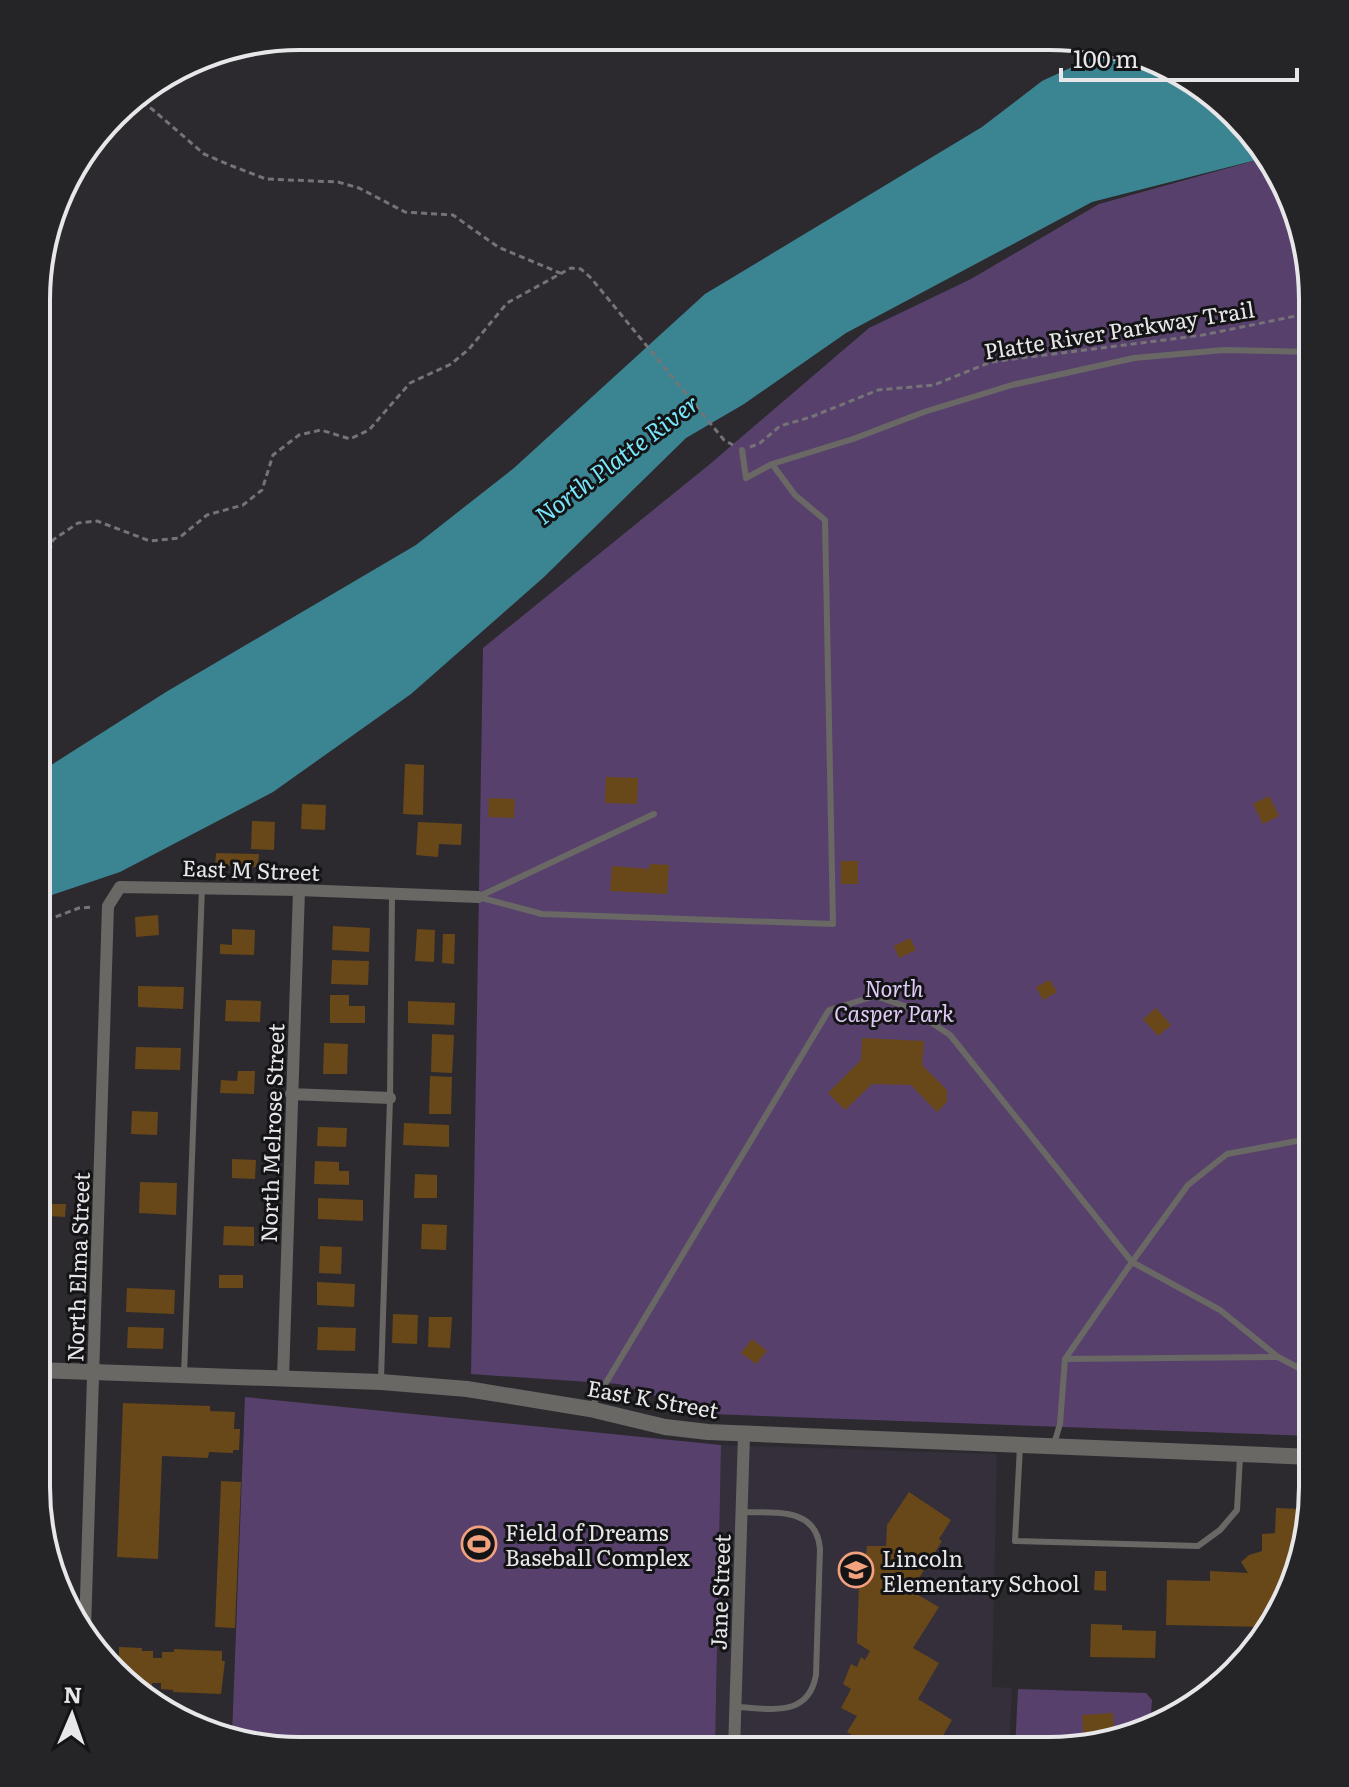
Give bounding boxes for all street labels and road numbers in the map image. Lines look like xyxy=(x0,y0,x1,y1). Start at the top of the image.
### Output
street label: Platte River Parkway Trail xyxy=(981,291,1257,367)
street label: East M Street xyxy=(181,850,321,888)
street label: North Melrose Street xyxy=(251,1023,291,1243)
street label: North Elma Street xyxy=(57,1171,97,1362)
street label: East K Street xyxy=(585,1370,721,1426)
street label: Jane Street xyxy=(700,1533,738,1651)

